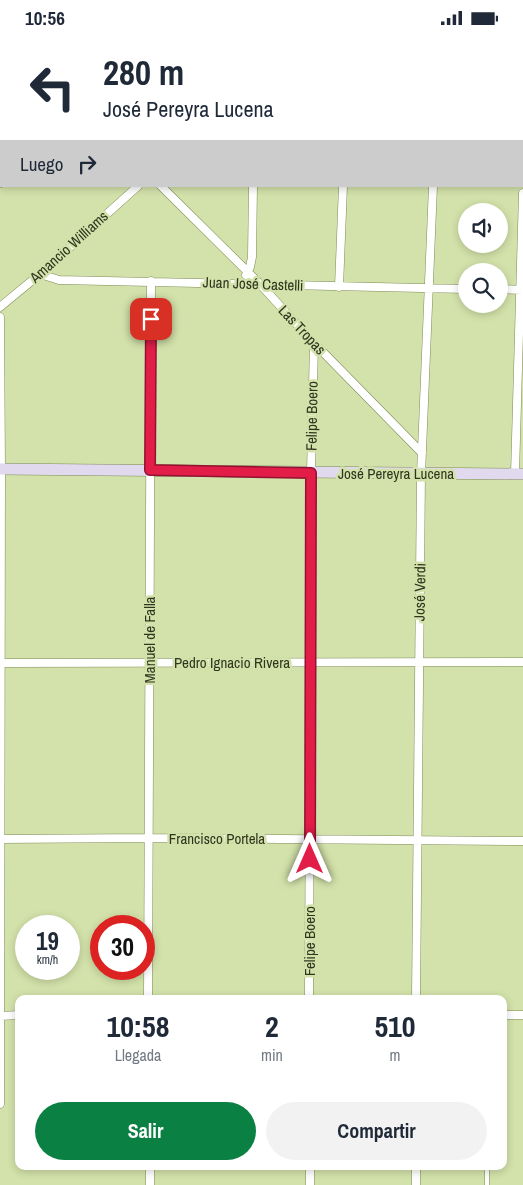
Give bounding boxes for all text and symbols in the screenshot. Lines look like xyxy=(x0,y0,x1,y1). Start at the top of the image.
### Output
text: 10:56 xyxy=(25,5,65,31)
text: 280 m xyxy=(103,49,184,96)
icon: left xyxy=(20,55,85,120)
text: José Pereyra Lucena xyxy=(103,94,273,124)
icon: right xyxy=(73,150,101,178)
text: Luego xyxy=(20,151,63,177)
map controls xyxy=(458,203,508,313)
button: sound xyxy=(458,203,508,253)
street label: Amancio Williams xyxy=(24,206,113,288)
button: search xyxy=(458,263,508,313)
street label: Juan José Castelli xyxy=(202,271,304,296)
pin xyxy=(130,298,172,340)
street label: Las Tropas xyxy=(274,300,331,359)
icon: arrive xyxy=(137,305,165,333)
street label: Felipe Boero xyxy=(300,381,323,451)
street label: José Pereyra Lucena xyxy=(338,463,454,484)
street label: José Verdi xyxy=(408,563,431,621)
street label: Manuel de Falla xyxy=(139,596,160,683)
street label: Pedro Ignacio Rivera xyxy=(174,652,290,673)
street label: Francisco Portela xyxy=(169,828,265,849)
position arrow xyxy=(283,832,335,884)
street label: Felipe Boero xyxy=(299,906,320,976)
speed limit sign: 30 xyxy=(90,915,155,980)
text: 19 xyxy=(36,924,59,958)
text: km/h xyxy=(37,952,58,968)
text: 10:58 xyxy=(107,1006,169,1046)
text: 2 xyxy=(265,1006,279,1046)
text: 510 xyxy=(374,1006,415,1046)
text: Llegada xyxy=(115,1044,161,1066)
text: min xyxy=(261,1044,283,1066)
text: m xyxy=(389,1044,400,1066)
button: Salir xyxy=(35,1102,256,1160)
button: Compartir xyxy=(266,1102,487,1160)

